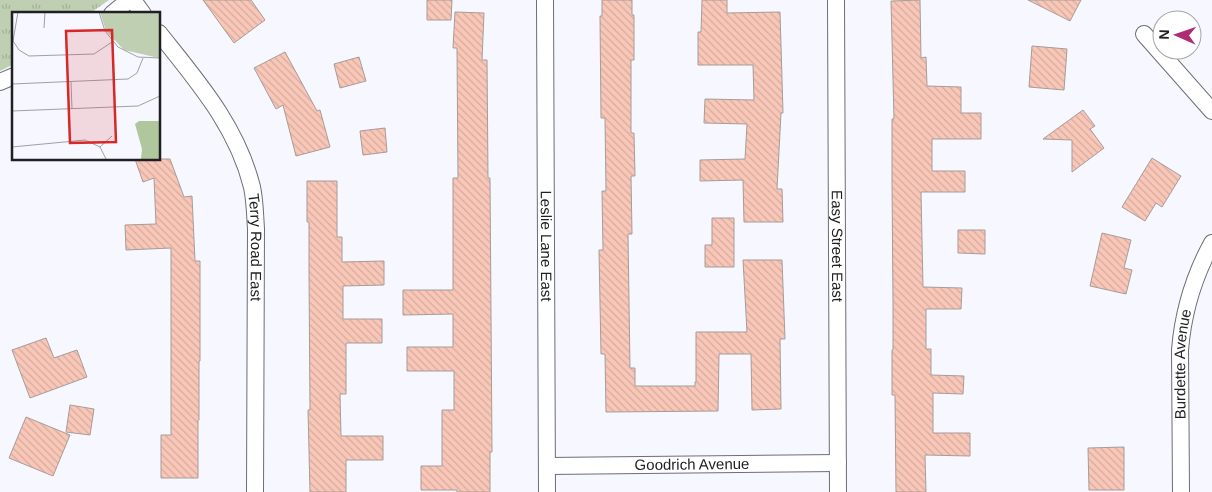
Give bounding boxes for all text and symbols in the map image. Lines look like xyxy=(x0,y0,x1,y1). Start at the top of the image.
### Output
north arrow xyxy=(1152,10,1202,60)
inset map xyxy=(12,12,160,160)
text: N xyxy=(1156,29,1172,40)
street label: Leslie Lane East xyxy=(538,190,555,302)
street label: Easy Street East xyxy=(829,190,846,303)
street label: Terry Road East xyxy=(245,193,265,302)
street label: Burdette Avenue xyxy=(1171,307,1194,419)
street label: Goodrich Avenue xyxy=(634,455,749,473)

